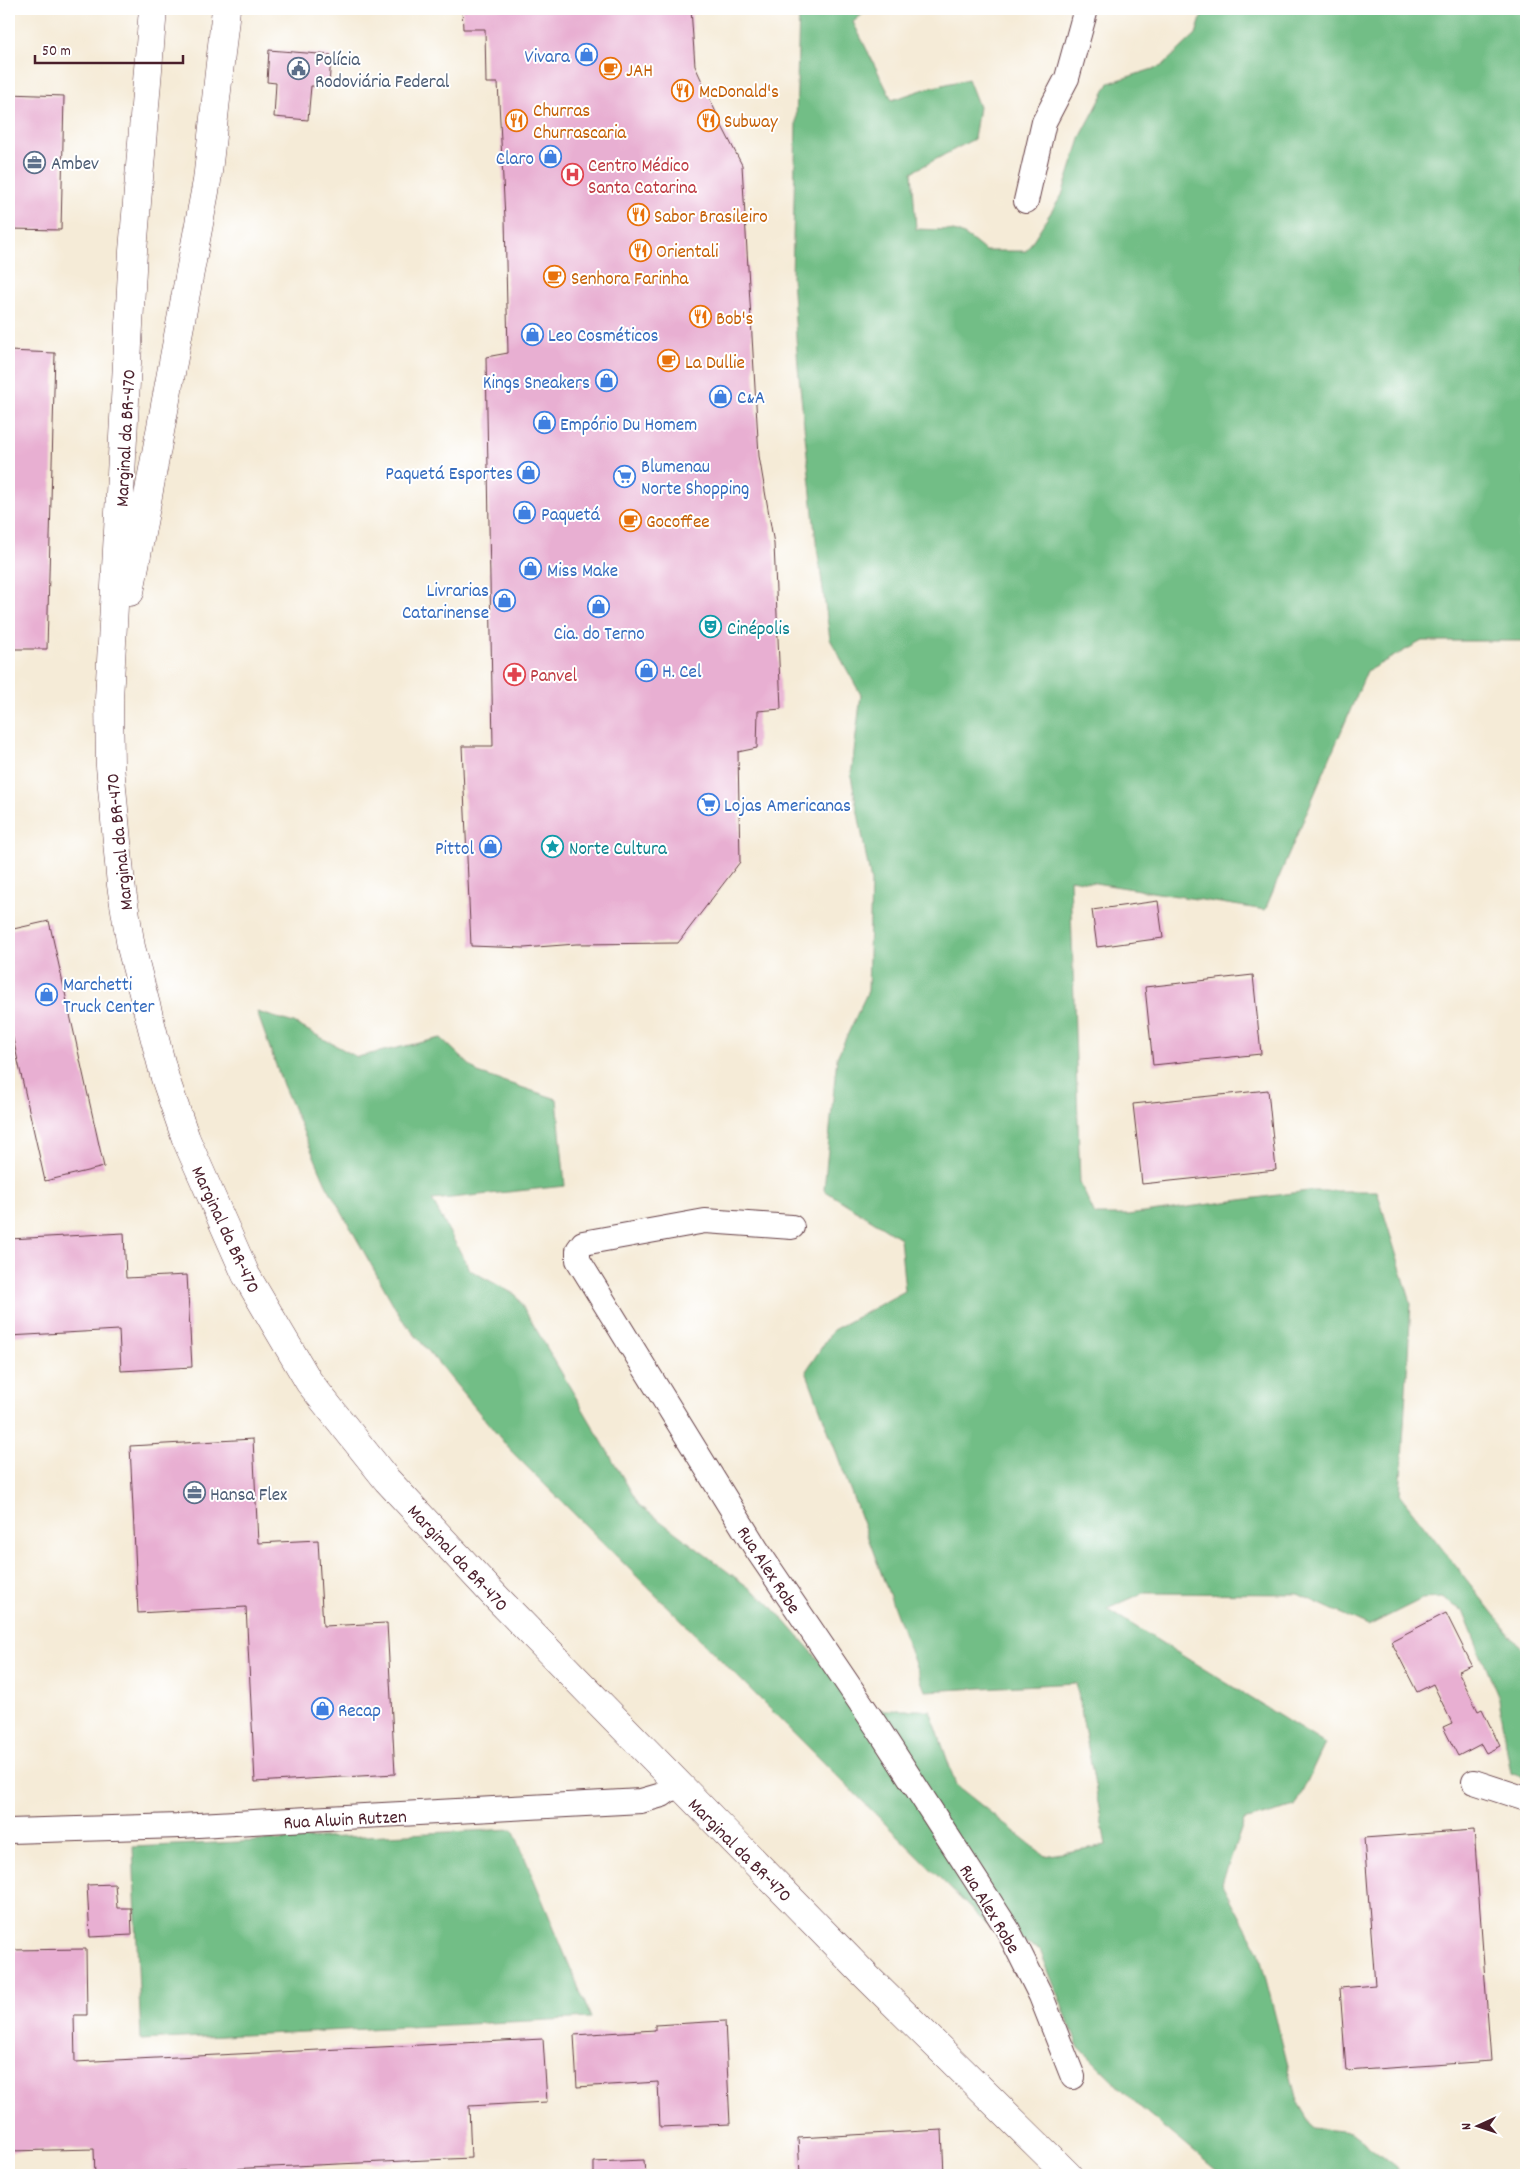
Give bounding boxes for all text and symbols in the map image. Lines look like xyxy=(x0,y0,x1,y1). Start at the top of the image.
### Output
scale bar xyxy=(35,32,182,64)
text: 50 m xyxy=(42,41,71,63)
shop icon: Vivara xyxy=(574,43,598,67)
place label: Vivara xyxy=(525,45,571,72)
place label: Polícia Rodoviária Federal xyxy=(315,48,450,97)
public building icon: Polícia Rodoviária Federal xyxy=(287,57,311,81)
cafe icon: JAH xyxy=(598,57,622,81)
place label: JAH xyxy=(626,59,653,86)
restaurant icon: McDonald's xyxy=(671,78,695,102)
place label: McDonald's xyxy=(699,80,779,107)
place label: Churras Churrascaria xyxy=(533,99,627,148)
restaurant icon: Churras Churrascaria xyxy=(505,108,529,132)
restaurant icon: Subway xyxy=(696,108,720,132)
place label: Subway xyxy=(724,110,778,137)
shop icon: Claro xyxy=(538,145,562,169)
place label: Claro xyxy=(496,147,534,174)
office icon: Ambev xyxy=(23,150,47,174)
place label: Ambev xyxy=(51,152,99,179)
place label: Centro Médico Santa Catarina xyxy=(588,154,698,203)
hospital icon: Centro Médico Santa Catarina xyxy=(560,163,584,187)
restaurant icon: Sabor Brasileiro xyxy=(626,203,650,227)
place label: Sabor Brasileiro xyxy=(654,205,768,232)
restaurant icon: Orientali xyxy=(628,238,652,262)
place label: Orientali xyxy=(656,240,719,267)
cafe icon: Senhora Farinha xyxy=(543,265,567,289)
place label: Senhora Farinha xyxy=(571,267,689,294)
restaurant icon: Bob's xyxy=(688,305,712,329)
place label: Bob's xyxy=(716,307,753,334)
shop icon: Leo Cosméticos xyxy=(520,322,544,346)
place label: Leo Cosméticos xyxy=(548,324,659,351)
cafe icon: La Dullie xyxy=(657,349,681,373)
place label: La Dullie xyxy=(685,351,745,378)
street label: Marginal da BR-470 xyxy=(110,369,145,508)
shop icon: Kings Sneakers xyxy=(594,369,618,393)
place label: Kings Sneakers xyxy=(483,371,590,398)
shop icon: C&A xyxy=(709,384,733,408)
place label: C&A xyxy=(737,386,765,413)
shop icon: Empório Du Homem xyxy=(532,411,556,435)
place label: Empório Du Homem xyxy=(560,413,697,440)
place label: Blumenau Norte Shopping xyxy=(641,455,749,504)
shop icon: Paquetá Esportes xyxy=(517,460,541,484)
place label: Paquetá Esportes xyxy=(385,462,513,489)
supermarket icon: Blumenau Norte Shopping xyxy=(613,464,637,488)
shop icon: Paquetá xyxy=(513,501,537,525)
place label: Paquetá xyxy=(541,503,601,530)
cafe icon: Gocoffee xyxy=(618,508,642,532)
place label: Gocoffee xyxy=(646,510,710,537)
shop icon: Miss Make xyxy=(519,557,543,581)
place label: Miss Make xyxy=(547,559,618,586)
place label: Livrarias Catarinense xyxy=(402,579,489,628)
shop icon: Livrarias Catarinense xyxy=(493,588,517,612)
shop icon: Cia. do Terno xyxy=(587,594,611,618)
theatre icon: Cinépolis xyxy=(699,615,723,639)
place label: Cinépolis xyxy=(727,617,790,644)
place label: Cia. do Terno xyxy=(553,622,645,649)
shop icon: H. Cel xyxy=(634,658,658,682)
place label: H. Cel xyxy=(662,660,702,687)
pharmacy icon: Panvel xyxy=(502,662,526,686)
place label: Panvel xyxy=(530,664,578,691)
street label: Marginal da BR-470 xyxy=(101,772,142,912)
supermarket icon: Lojas Americanas xyxy=(696,792,720,816)
place label: Lojas Americanas xyxy=(724,794,851,821)
shop icon: Pittol xyxy=(478,835,502,859)
place icon: Norte Cultura xyxy=(541,835,565,859)
place label: Pittol xyxy=(435,837,474,864)
place label: Norte Cultura xyxy=(569,837,668,864)
place label: Marchetti Truck Center xyxy=(63,973,155,1022)
shop icon: Marchetti Truck Center xyxy=(35,982,59,1006)
street label: Marginal da BR-470 xyxy=(182,1162,265,1299)
office icon: Hansa Flex xyxy=(182,1481,206,1505)
place label: Hansa Flex xyxy=(210,1483,287,1510)
street label: Marginal da BR-470 xyxy=(400,1500,513,1619)
street label: Rua Alex Robe xyxy=(729,1522,806,1620)
shop icon: Recap xyxy=(310,1697,334,1721)
place label: Recap xyxy=(338,1699,381,1726)
street label: Marginal da BR-470 xyxy=(680,1793,797,1910)
street label: Rua Alwin Rutzen xyxy=(283,1805,407,1838)
street label: Rua Alex Robe xyxy=(951,1860,1025,1959)
north arrow xyxy=(1452,2102,1502,2152)
text: N xyxy=(1457,2123,1477,2131)

